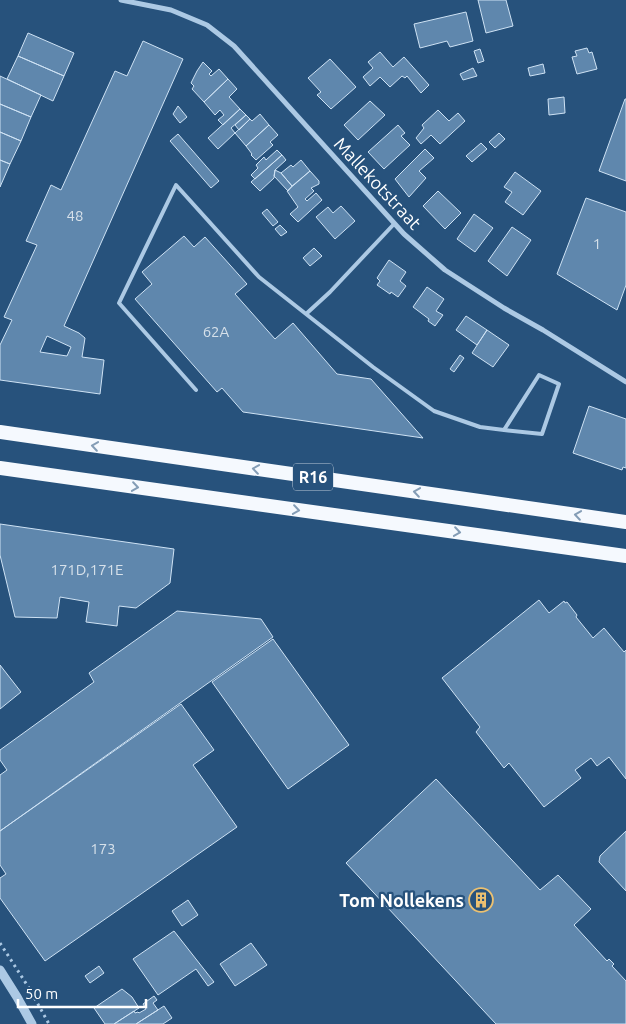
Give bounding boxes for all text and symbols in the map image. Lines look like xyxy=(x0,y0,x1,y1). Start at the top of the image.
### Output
street label: Mallekotstraat xyxy=(330,133,426,233)
house number: 48 xyxy=(67,207,83,224)
house number: 1 xyxy=(593,235,601,252)
house number: 62A xyxy=(203,323,230,340)
one-way arrow xyxy=(91,441,99,452)
one-way arrow xyxy=(252,464,260,475)
road number: R16 xyxy=(293,464,333,491)
one-way arrow xyxy=(131,481,139,492)
one-way arrow xyxy=(413,487,421,498)
one-way arrow xyxy=(292,504,300,515)
one-way arrow xyxy=(573,510,581,521)
one-way arrow xyxy=(453,526,461,537)
house number: 171D,171E xyxy=(50,561,124,578)
house number: 173 xyxy=(90,840,116,857)
building icon: Tom Nollekens xyxy=(468,887,494,913)
place label: Tom Nollekens xyxy=(339,890,464,910)
scale bar xyxy=(18,976,145,1008)
text: 50 m xyxy=(25,985,58,1002)

